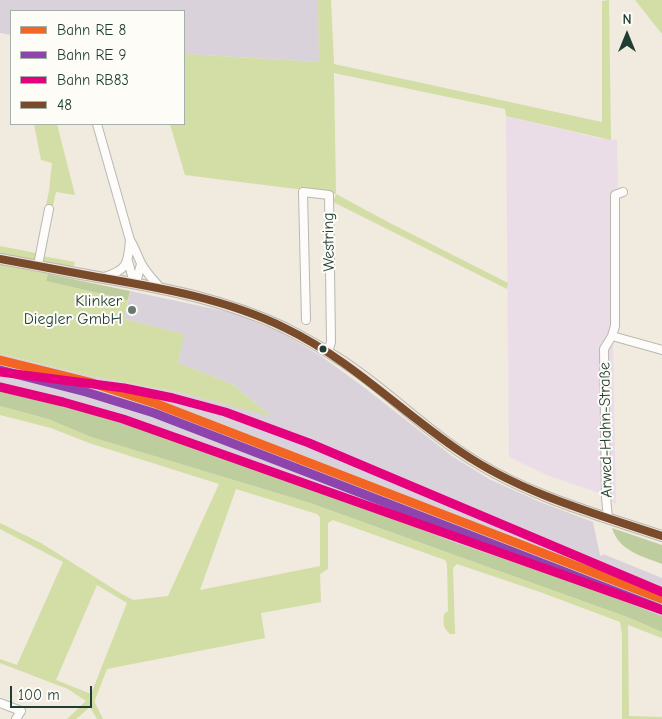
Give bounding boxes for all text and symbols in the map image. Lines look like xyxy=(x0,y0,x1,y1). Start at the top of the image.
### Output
legend xyxy=(10,10,185,125)
north arrow xyxy=(602,10,652,60)
text: N xyxy=(622,11,632,28)
text: Bahn RE 8 xyxy=(57,21,126,39)
text: Bahn RE 9 xyxy=(57,46,126,64)
text: Bahn RB83 xyxy=(57,71,129,89)
text: 48 xyxy=(57,96,72,114)
street label: Westring xyxy=(319,212,339,272)
place label: Klinker Diegler GmbH xyxy=(24,291,122,329)
marker: Klinker Diegler GmbH xyxy=(126,304,138,316)
unlabelled marker xyxy=(318,344,328,354)
street label: Arwed-Hahn-Straße xyxy=(595,362,617,498)
scale bar xyxy=(12,676,95,708)
text: 100 m xyxy=(18,686,60,704)

